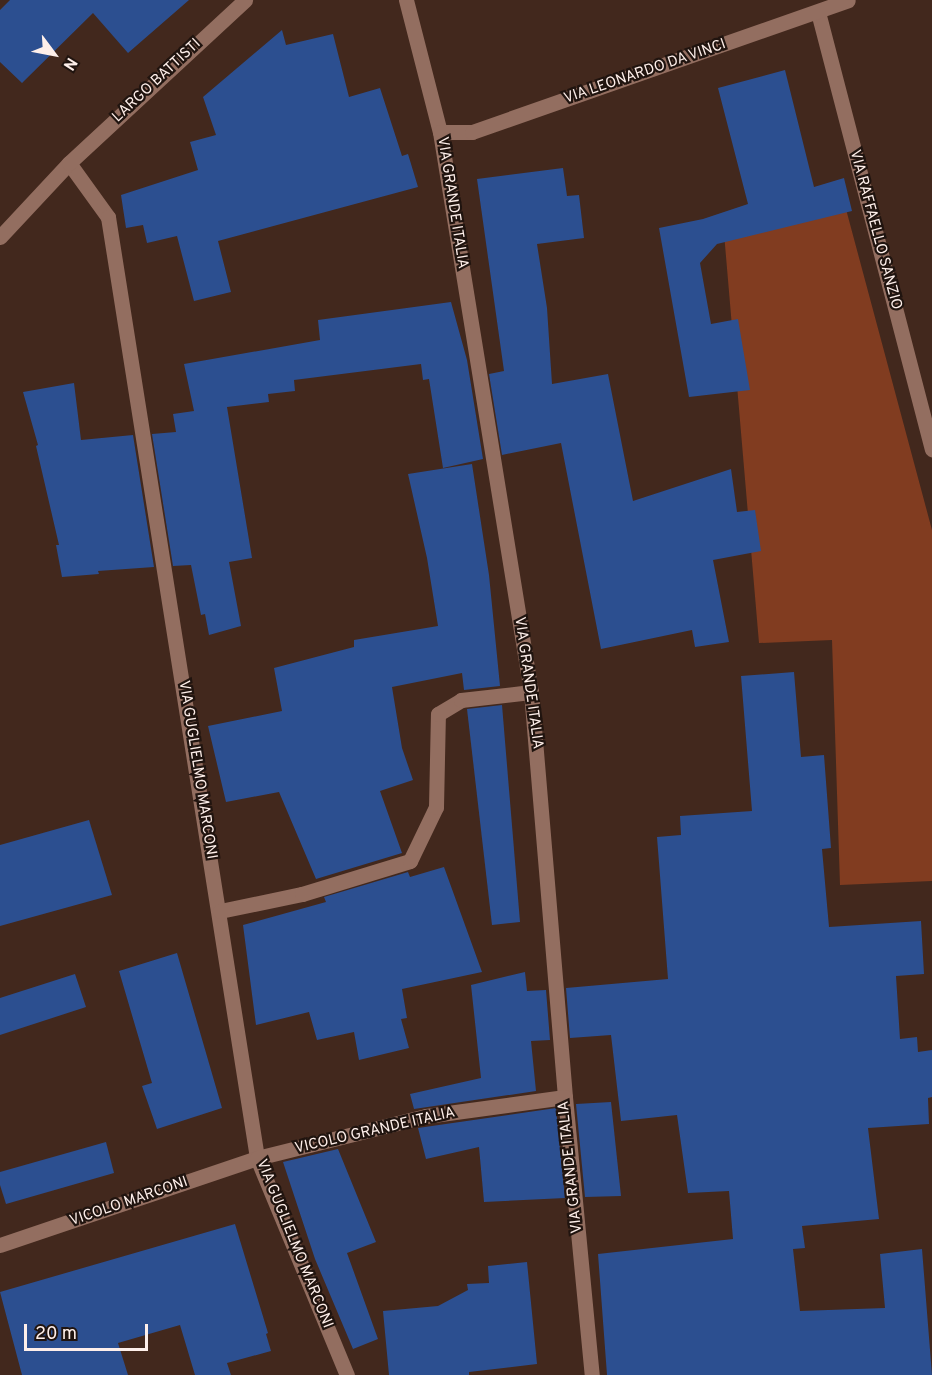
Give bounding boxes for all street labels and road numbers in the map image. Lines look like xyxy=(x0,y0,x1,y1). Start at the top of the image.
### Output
street label: LARGO BATTISTI xyxy=(109,35,205,127)
street label: VIA LEONARDO DA VINCI xyxy=(561,35,729,109)
street label: VIA GRANDE ITALIA xyxy=(433,135,471,271)
street label: VIA RAFFAELLO SANZIO xyxy=(845,148,905,312)
street label: VIA GRANDE ITALIA xyxy=(510,615,546,751)
street label: VIA GUGLIELMO MARCONI xyxy=(174,679,220,861)
street label: VIA GRANDE ITALIA xyxy=(555,1099,587,1235)
street label: VICOLO GRANDE ITALIA xyxy=(293,1104,457,1158)
street label: VIA GUGLIELMO MARCONI xyxy=(252,1157,336,1331)
street label: VICOLO MARCONI xyxy=(68,1173,190,1231)

